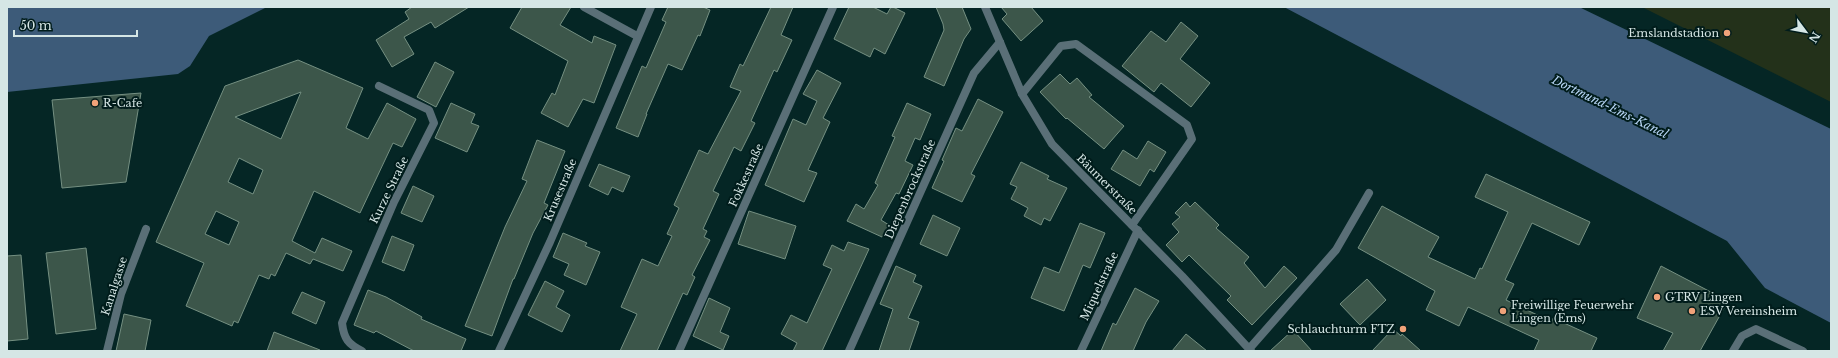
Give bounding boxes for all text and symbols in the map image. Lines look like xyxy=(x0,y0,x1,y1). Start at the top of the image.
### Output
scale bar xyxy=(14,12,137,38)
north arrow xyxy=(1786,12,1826,52)
text: 50 m xyxy=(20,18,52,33)
place label: Emslandstadion xyxy=(1628,26,1719,40)
marker: Emslandstadion xyxy=(1722,28,1732,38)
text: N xyxy=(1805,29,1823,46)
water label: Dortmund-Ems-Kanal xyxy=(1549,71,1671,141)
place label: R-Cafe xyxy=(103,96,142,110)
marker: R-Cafe xyxy=(90,98,100,108)
street label: Diepenbrockstraße xyxy=(882,137,938,241)
street label: Fokkestraße xyxy=(726,141,766,209)
street label: Bäumerstraße xyxy=(1074,151,1140,217)
street label: Kurze Straße xyxy=(367,154,411,226)
street label: Krusestraße xyxy=(541,157,579,223)
street label: Miquelstraße xyxy=(1077,249,1121,323)
street label: Kanalgasse xyxy=(98,255,130,317)
place label: GTRV Lingen xyxy=(1665,290,1743,304)
marker: GTRV Lingen xyxy=(1652,292,1662,302)
place label: Freiwillige Feuerwehr Lingen (Ems) xyxy=(1511,298,1635,325)
place label: ESV Vereinsheim xyxy=(1700,304,1797,318)
marker: Freiwillige Feuerwehr Lingen (Ems) xyxy=(1498,306,1508,316)
marker: ESV Vereinsheim xyxy=(1687,306,1697,316)
place label: Schlauchturm FTZ xyxy=(1288,322,1395,336)
marker: Schlauchturm FTZ xyxy=(1398,324,1408,334)

